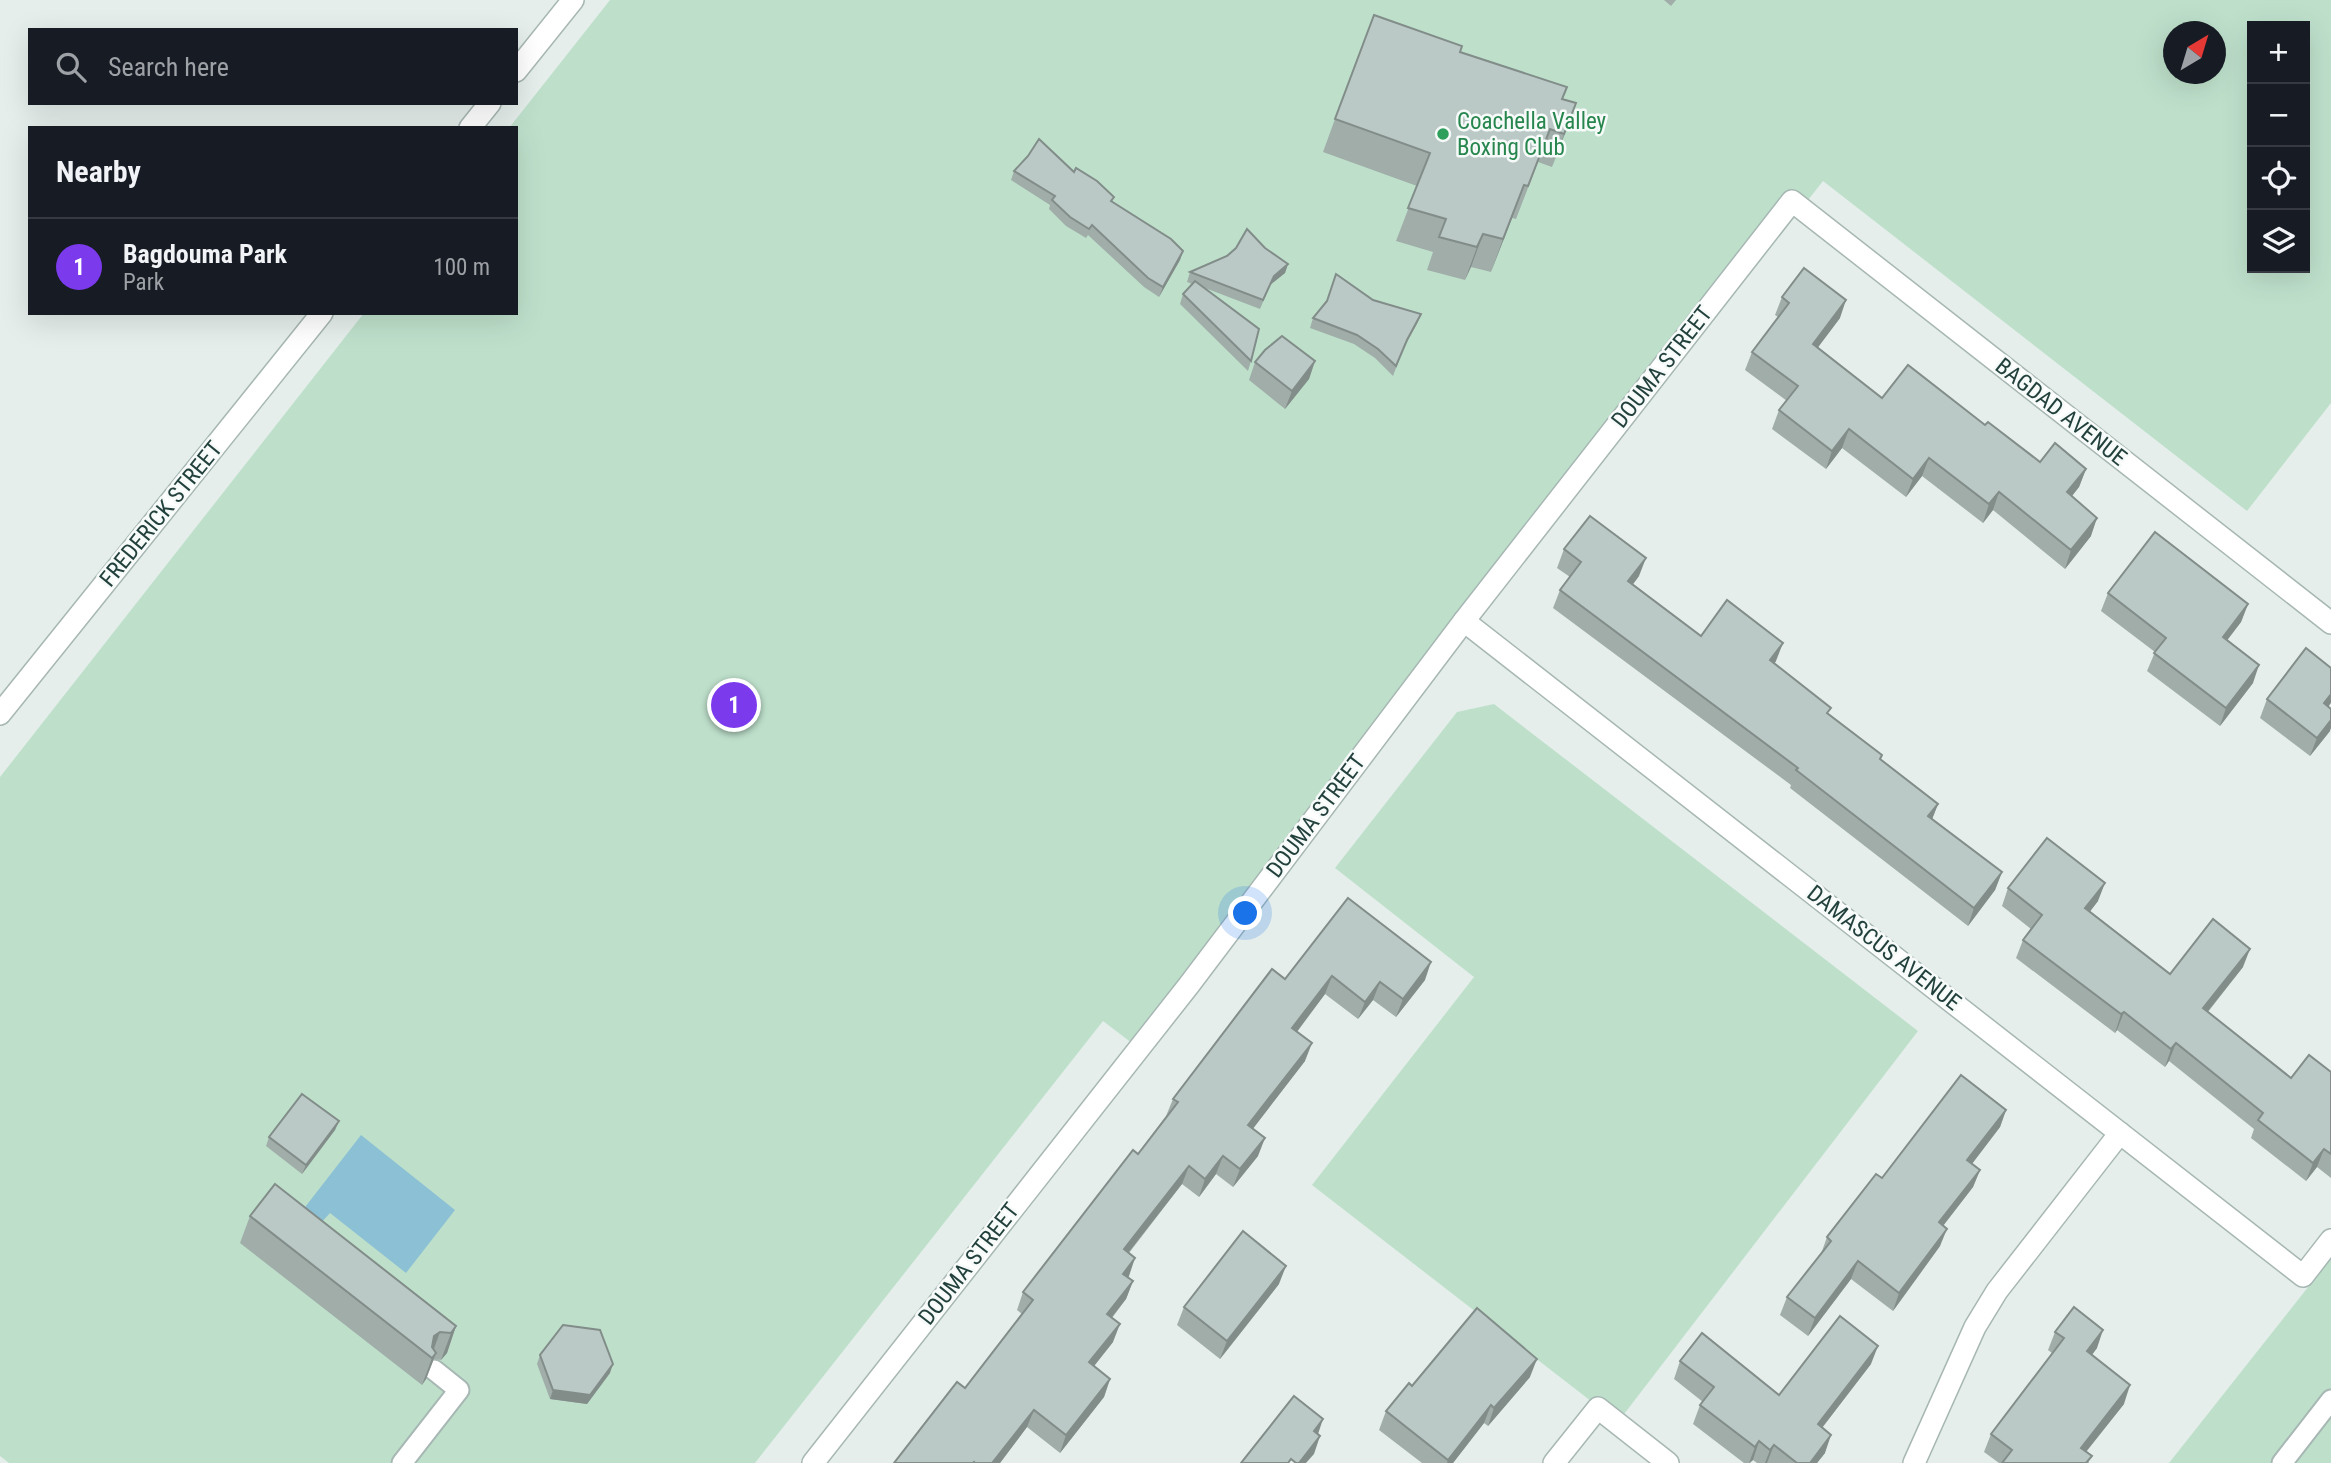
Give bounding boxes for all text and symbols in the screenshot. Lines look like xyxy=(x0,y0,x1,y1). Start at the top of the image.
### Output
north arrow xyxy=(2163,21,2226,84)
map controls xyxy=(2247,21,2310,273)
button: + xyxy=(2247,21,2310,84)
search box xyxy=(28,28,518,105)
icon: search xyxy=(52,48,90,86)
text: Search here xyxy=(108,52,229,82)
button: − xyxy=(2247,84,2310,147)
place label: Coachella Valley Boxing Club xyxy=(1457,108,1607,161)
marker: Coachella Valley Boxing Club xyxy=(1435,126,1451,142)
button: locate xyxy=(2247,147,2310,210)
text: Nearby xyxy=(56,154,141,189)
button: layers xyxy=(2247,210,2310,273)
text: Bagdouma Park xyxy=(123,239,287,269)
text: 1 xyxy=(73,254,85,281)
text: 100 m xyxy=(433,254,490,281)
text: Park xyxy=(123,269,164,296)
street label: DOUMA STREET xyxy=(1606,301,1718,433)
street label: BAGDAD AVENUE xyxy=(1990,352,2132,472)
street label: FREDERICK STREET xyxy=(94,436,228,592)
pin: 1 xyxy=(711,679,757,731)
street label: DOUMA STREET xyxy=(1261,749,1371,883)
street label: DAMASCUS AVENUE xyxy=(1802,880,1966,1016)
your location xyxy=(1228,896,1262,930)
street label: DOUMA STREET xyxy=(913,1198,1025,1330)

